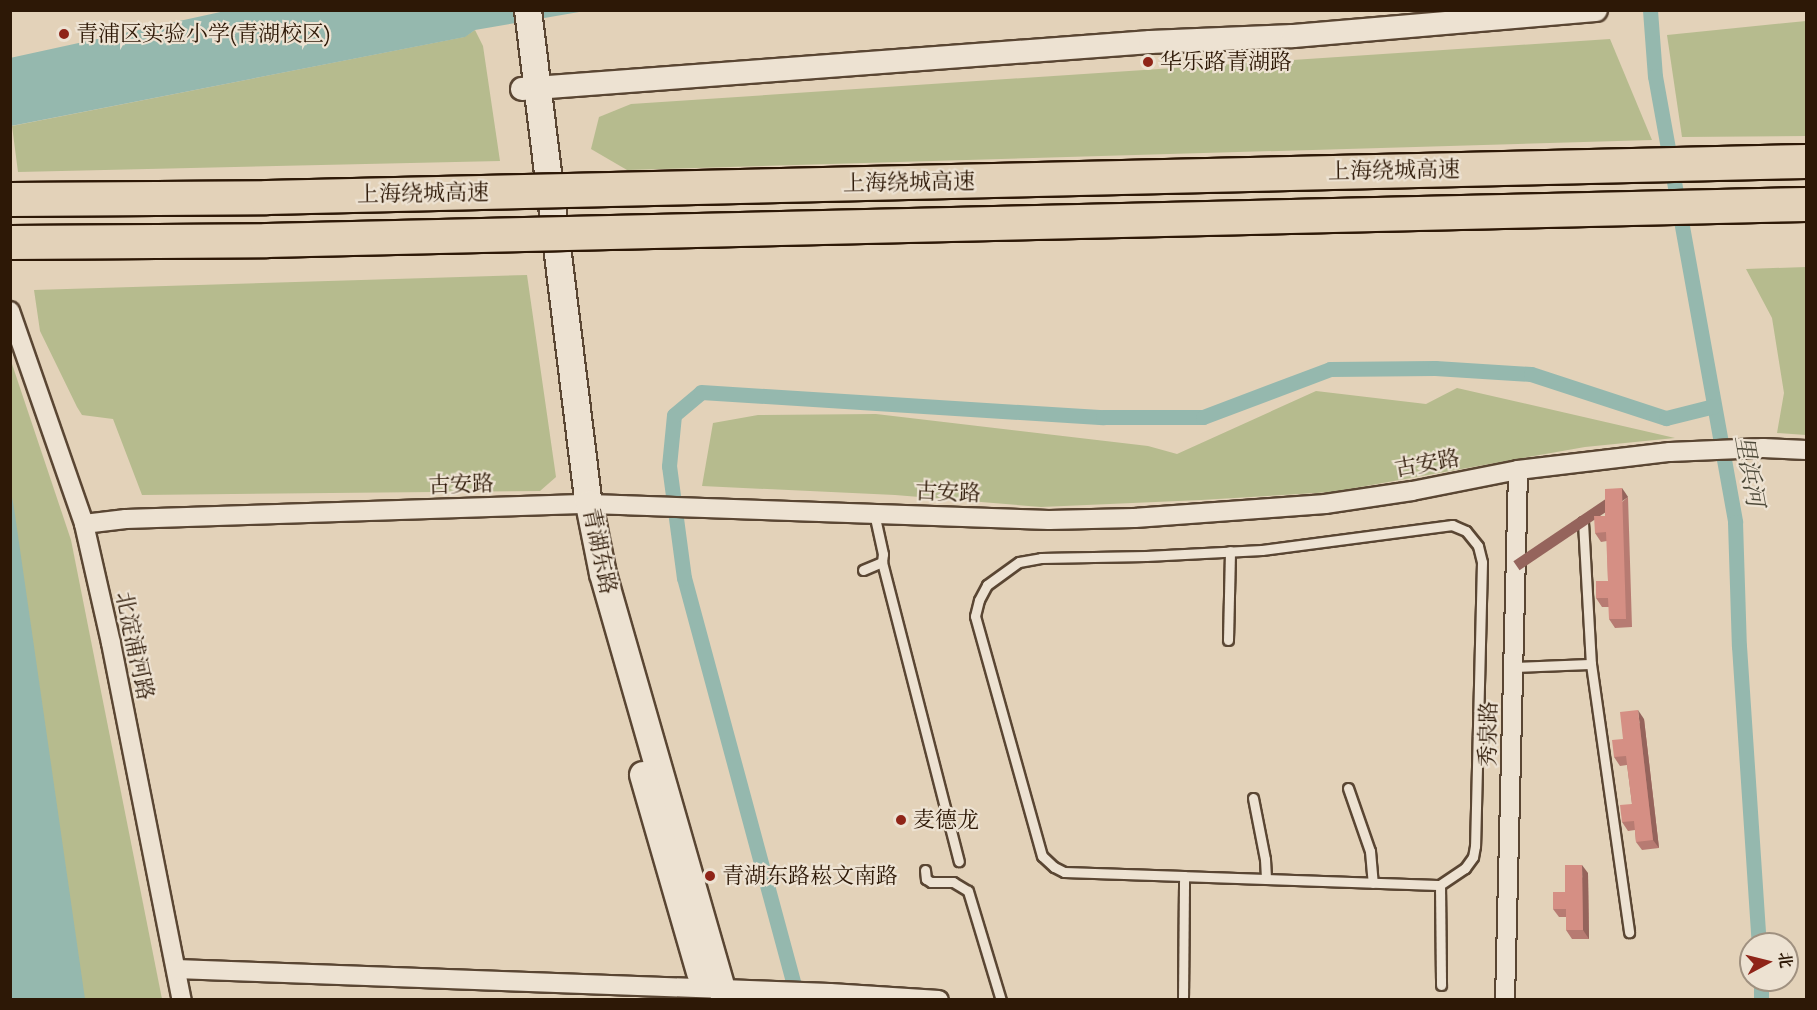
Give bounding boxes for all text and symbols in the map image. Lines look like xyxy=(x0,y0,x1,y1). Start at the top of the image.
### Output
place label: 青浦区实验小学(青湖校区) xyxy=(76,21,330,47)
marker: 青浦区实验小学(青湖校区) xyxy=(57,27,71,41)
place label: 华乐路青湖路 xyxy=(1160,49,1292,75)
marker: 华乐路青湖路 xyxy=(1141,55,1155,69)
street label: 上海绕城高速 xyxy=(1328,156,1460,184)
street label: 上海绕城高速 xyxy=(843,168,975,196)
street label: 上海绕城高速 xyxy=(357,179,489,207)
water label: 里浜河 xyxy=(1729,433,1769,509)
street label: 古安路 xyxy=(1392,444,1462,482)
street label: 古安路 xyxy=(428,470,494,498)
street label: 古安路 xyxy=(915,478,981,506)
street label: 青湖东路 xyxy=(578,505,622,597)
street label: 北淀浦河路 xyxy=(111,589,159,703)
street label: 秀泉路 xyxy=(1474,701,1502,767)
place label: 麦德龙 xyxy=(913,807,979,833)
marker: 麦德龙 xyxy=(894,813,908,827)
place label: 青湖东路崧文南路 xyxy=(722,863,898,889)
marker: 青湖东路崧文南路 xyxy=(703,869,717,883)
north arrow xyxy=(1739,932,1799,992)
text: 北 xyxy=(1775,951,1796,969)

